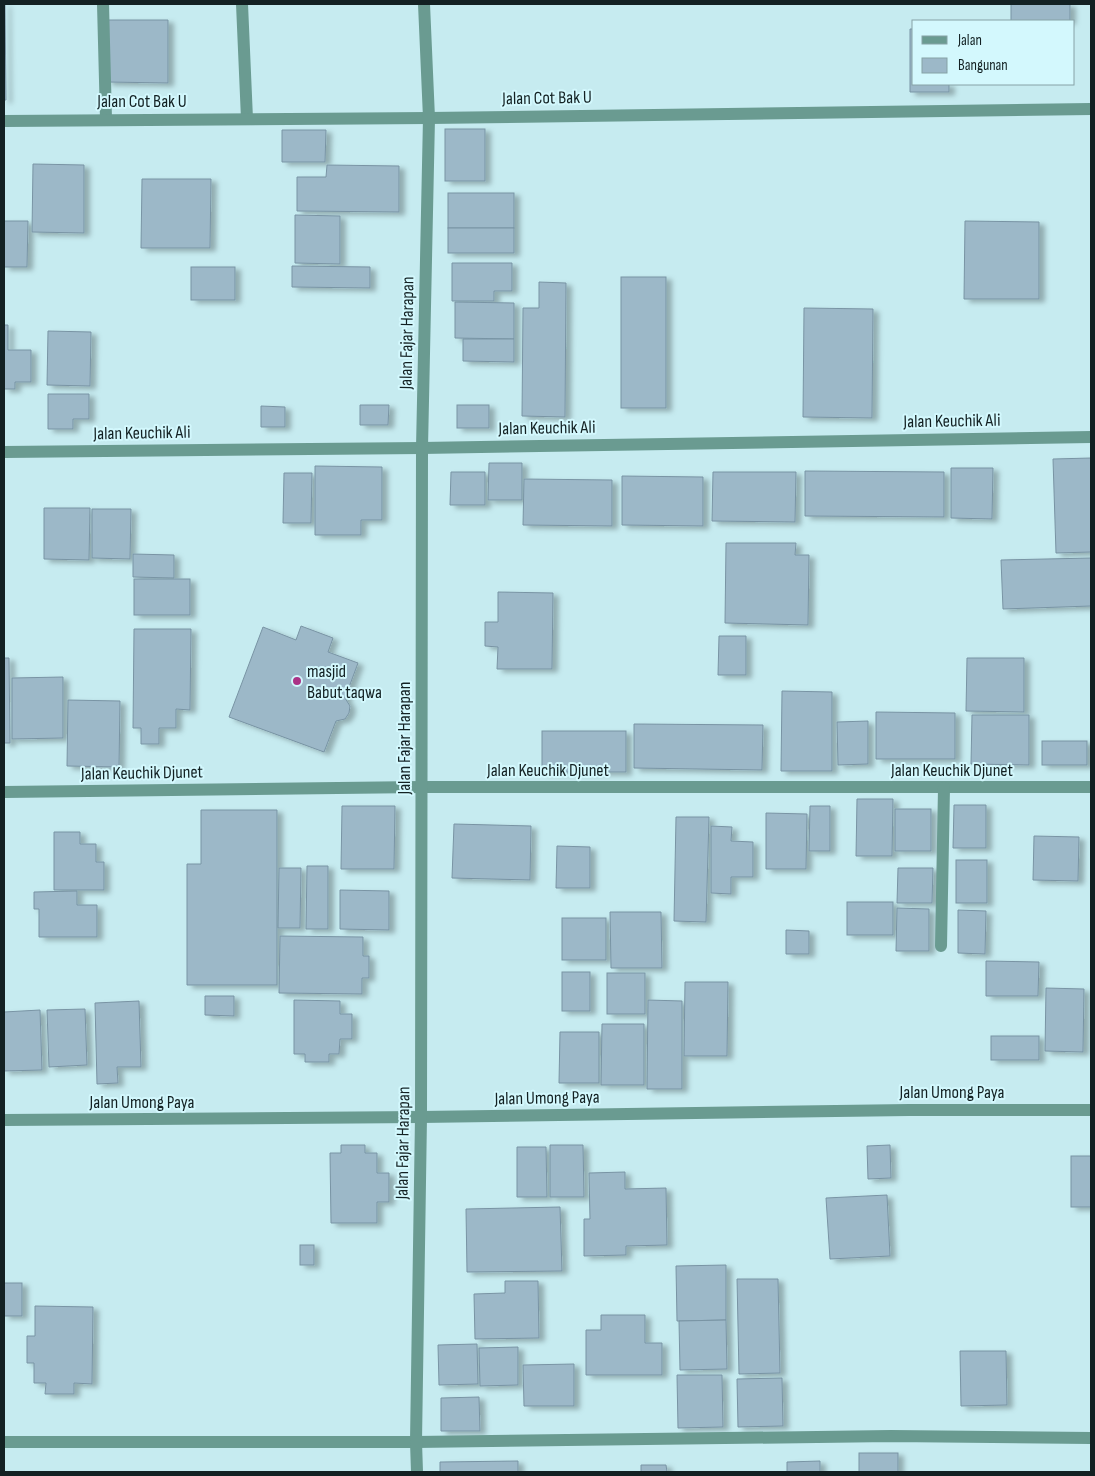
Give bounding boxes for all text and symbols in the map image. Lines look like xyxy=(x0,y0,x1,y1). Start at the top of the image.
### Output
legend xyxy=(912,20,1075,85)
text: Jalan xyxy=(957,31,982,50)
text: Bangunan xyxy=(958,56,1008,75)
street label: Jalan Cot Bak U xyxy=(501,87,592,109)
street label: Jalan Cot Bak U xyxy=(96,91,187,112)
street label: Jalan Fajar Harapan xyxy=(395,276,418,391)
street label: Jalan Keuchik Ali xyxy=(902,410,1001,432)
street label: Jalan Keuchik Ali xyxy=(497,417,596,439)
street label: Jalan Keuchik Ali xyxy=(92,422,191,444)
place label: masjid Babut taqwa xyxy=(307,661,382,703)
marker: masjid Babut taqwa xyxy=(291,675,303,687)
street label: Jalan Fajar Harapan xyxy=(394,681,415,796)
street label: Jalan Keuchik Djunet xyxy=(486,760,610,781)
street label: Jalan Keuchik Djunet xyxy=(890,760,1014,781)
street label: Jalan Keuchik Djunet xyxy=(80,761,204,785)
street label: Jalan Umong Paya xyxy=(899,1082,1005,1103)
street label: Jalan Fajar Harapan xyxy=(391,1086,414,1201)
street label: Jalan Umong Paya xyxy=(493,1087,600,1109)
street label: Jalan Umong Paya xyxy=(89,1092,195,1113)

